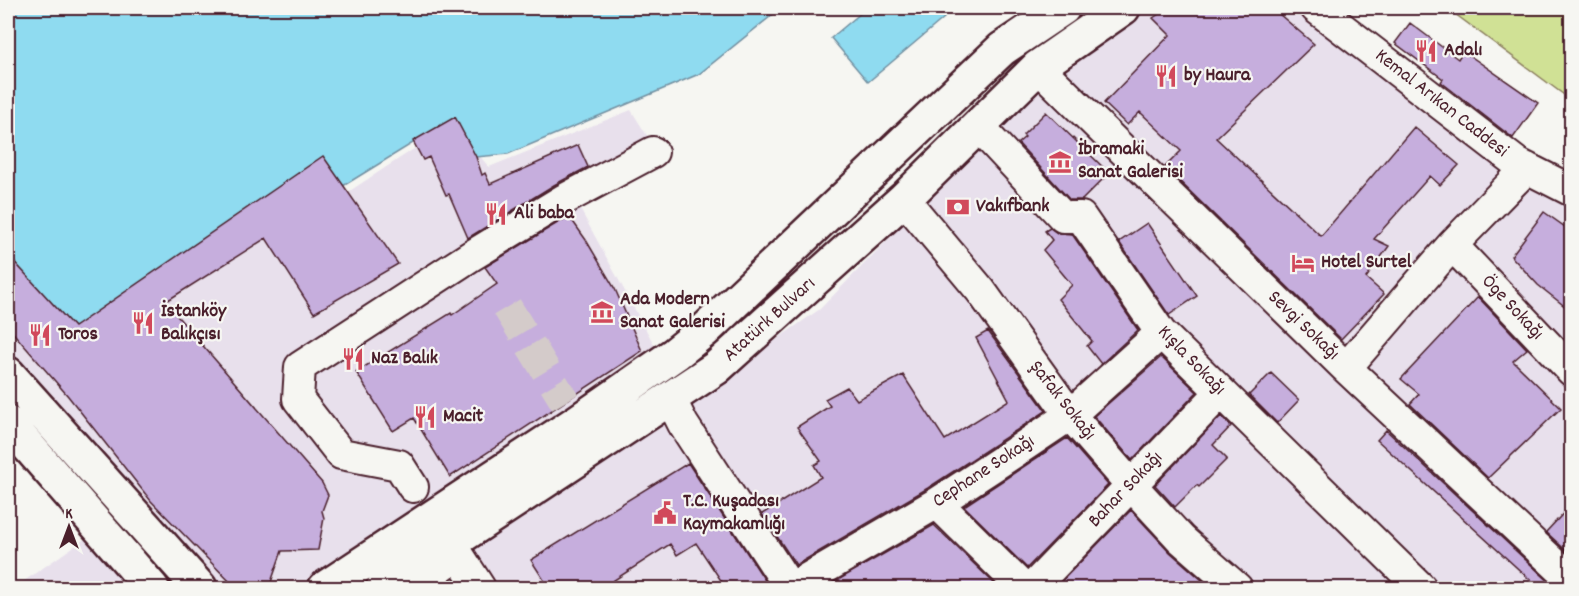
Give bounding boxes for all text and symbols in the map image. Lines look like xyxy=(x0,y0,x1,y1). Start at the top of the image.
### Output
place label: Adalı xyxy=(1444,37,1482,65)
restaurant icon: Adalı xyxy=(1413,38,1439,64)
street label: Kemal Arıkan Caddesi xyxy=(1368,43,1514,165)
place label: by Haura xyxy=(1184,62,1251,90)
restaurant icon: by Haura xyxy=(1153,63,1179,89)
place label: İbramaki Sanat Galerisi xyxy=(1078,136,1183,187)
museum icon: İbramaki Sanat Galerisi xyxy=(1047,149,1073,175)
place label: Vakıfbank xyxy=(976,193,1049,221)
bank icon: Vakıfbank xyxy=(945,194,971,220)
place label: Ali baba xyxy=(514,200,575,228)
restaurant icon: Ali baba xyxy=(483,201,509,227)
place label: Hotel Surtel xyxy=(1321,249,1412,277)
hotel icon: Hotel Surtel xyxy=(1290,250,1316,276)
street label: Öge Sokağı xyxy=(1474,269,1550,347)
street label: Atatürk Bulvarı xyxy=(718,271,822,369)
street label: Sevgi Sokağı xyxy=(1261,284,1345,368)
place label: Ada Modern Sanat Galerisi xyxy=(620,286,725,337)
place label: İstanköy Balıkçısı xyxy=(161,298,227,349)
museum icon: Ada Modern Sanat Galerisi xyxy=(589,299,615,325)
restaurant icon: İstanköy Balıkçısı xyxy=(130,310,156,336)
street label: Kışla Sokağı xyxy=(1150,320,1232,402)
place label: Toros xyxy=(58,321,98,349)
restaurant icon: Toros xyxy=(27,322,53,348)
place label: Naz Balık xyxy=(371,345,438,373)
restaurant icon: Naz Balık xyxy=(340,346,366,372)
street label: Şafak Sokağı xyxy=(1022,355,1102,447)
place label: Macit xyxy=(443,403,484,431)
restaurant icon: Macit xyxy=(412,404,438,430)
street label: Cephane Sokağı xyxy=(927,428,1041,516)
street label: Bahar Sokağı xyxy=(1082,445,1170,535)
place label: T.C. Kuşadası Kaymakamlığı xyxy=(683,488,785,539)
north arrow xyxy=(39,497,99,557)
public building icon: T.C. Kuşadası Kaymakamlığı xyxy=(652,500,678,526)
text: K xyxy=(65,503,73,526)

